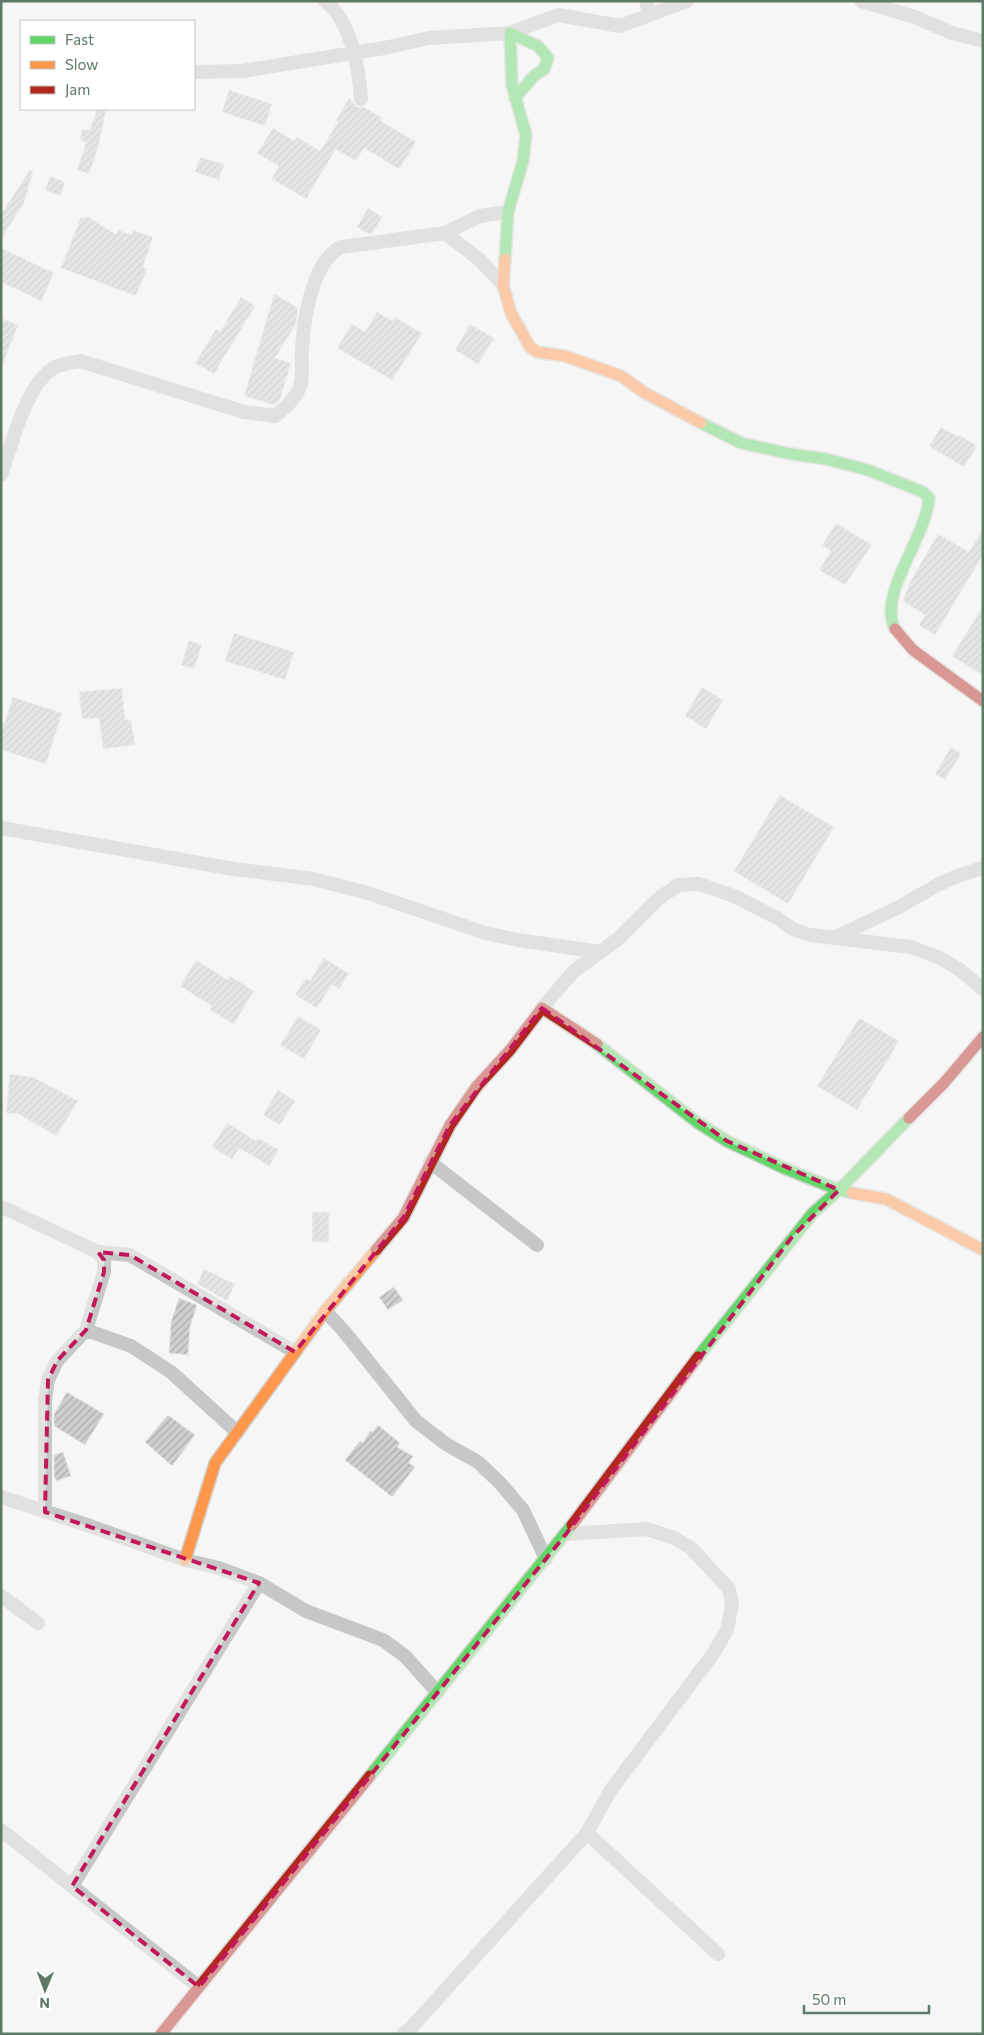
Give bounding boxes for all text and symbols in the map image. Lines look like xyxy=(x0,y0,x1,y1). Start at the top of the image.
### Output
legend xyxy=(20,20,195,110)
text: Fast xyxy=(65,30,94,48)
text: Slow xyxy=(65,55,98,73)
text: Jam xyxy=(65,80,90,98)
north arrow xyxy=(20,1965,70,2015)
scale bar xyxy=(804,1982,929,2014)
text: 50 m xyxy=(812,1990,846,2008)
text: N xyxy=(39,1995,50,2012)

